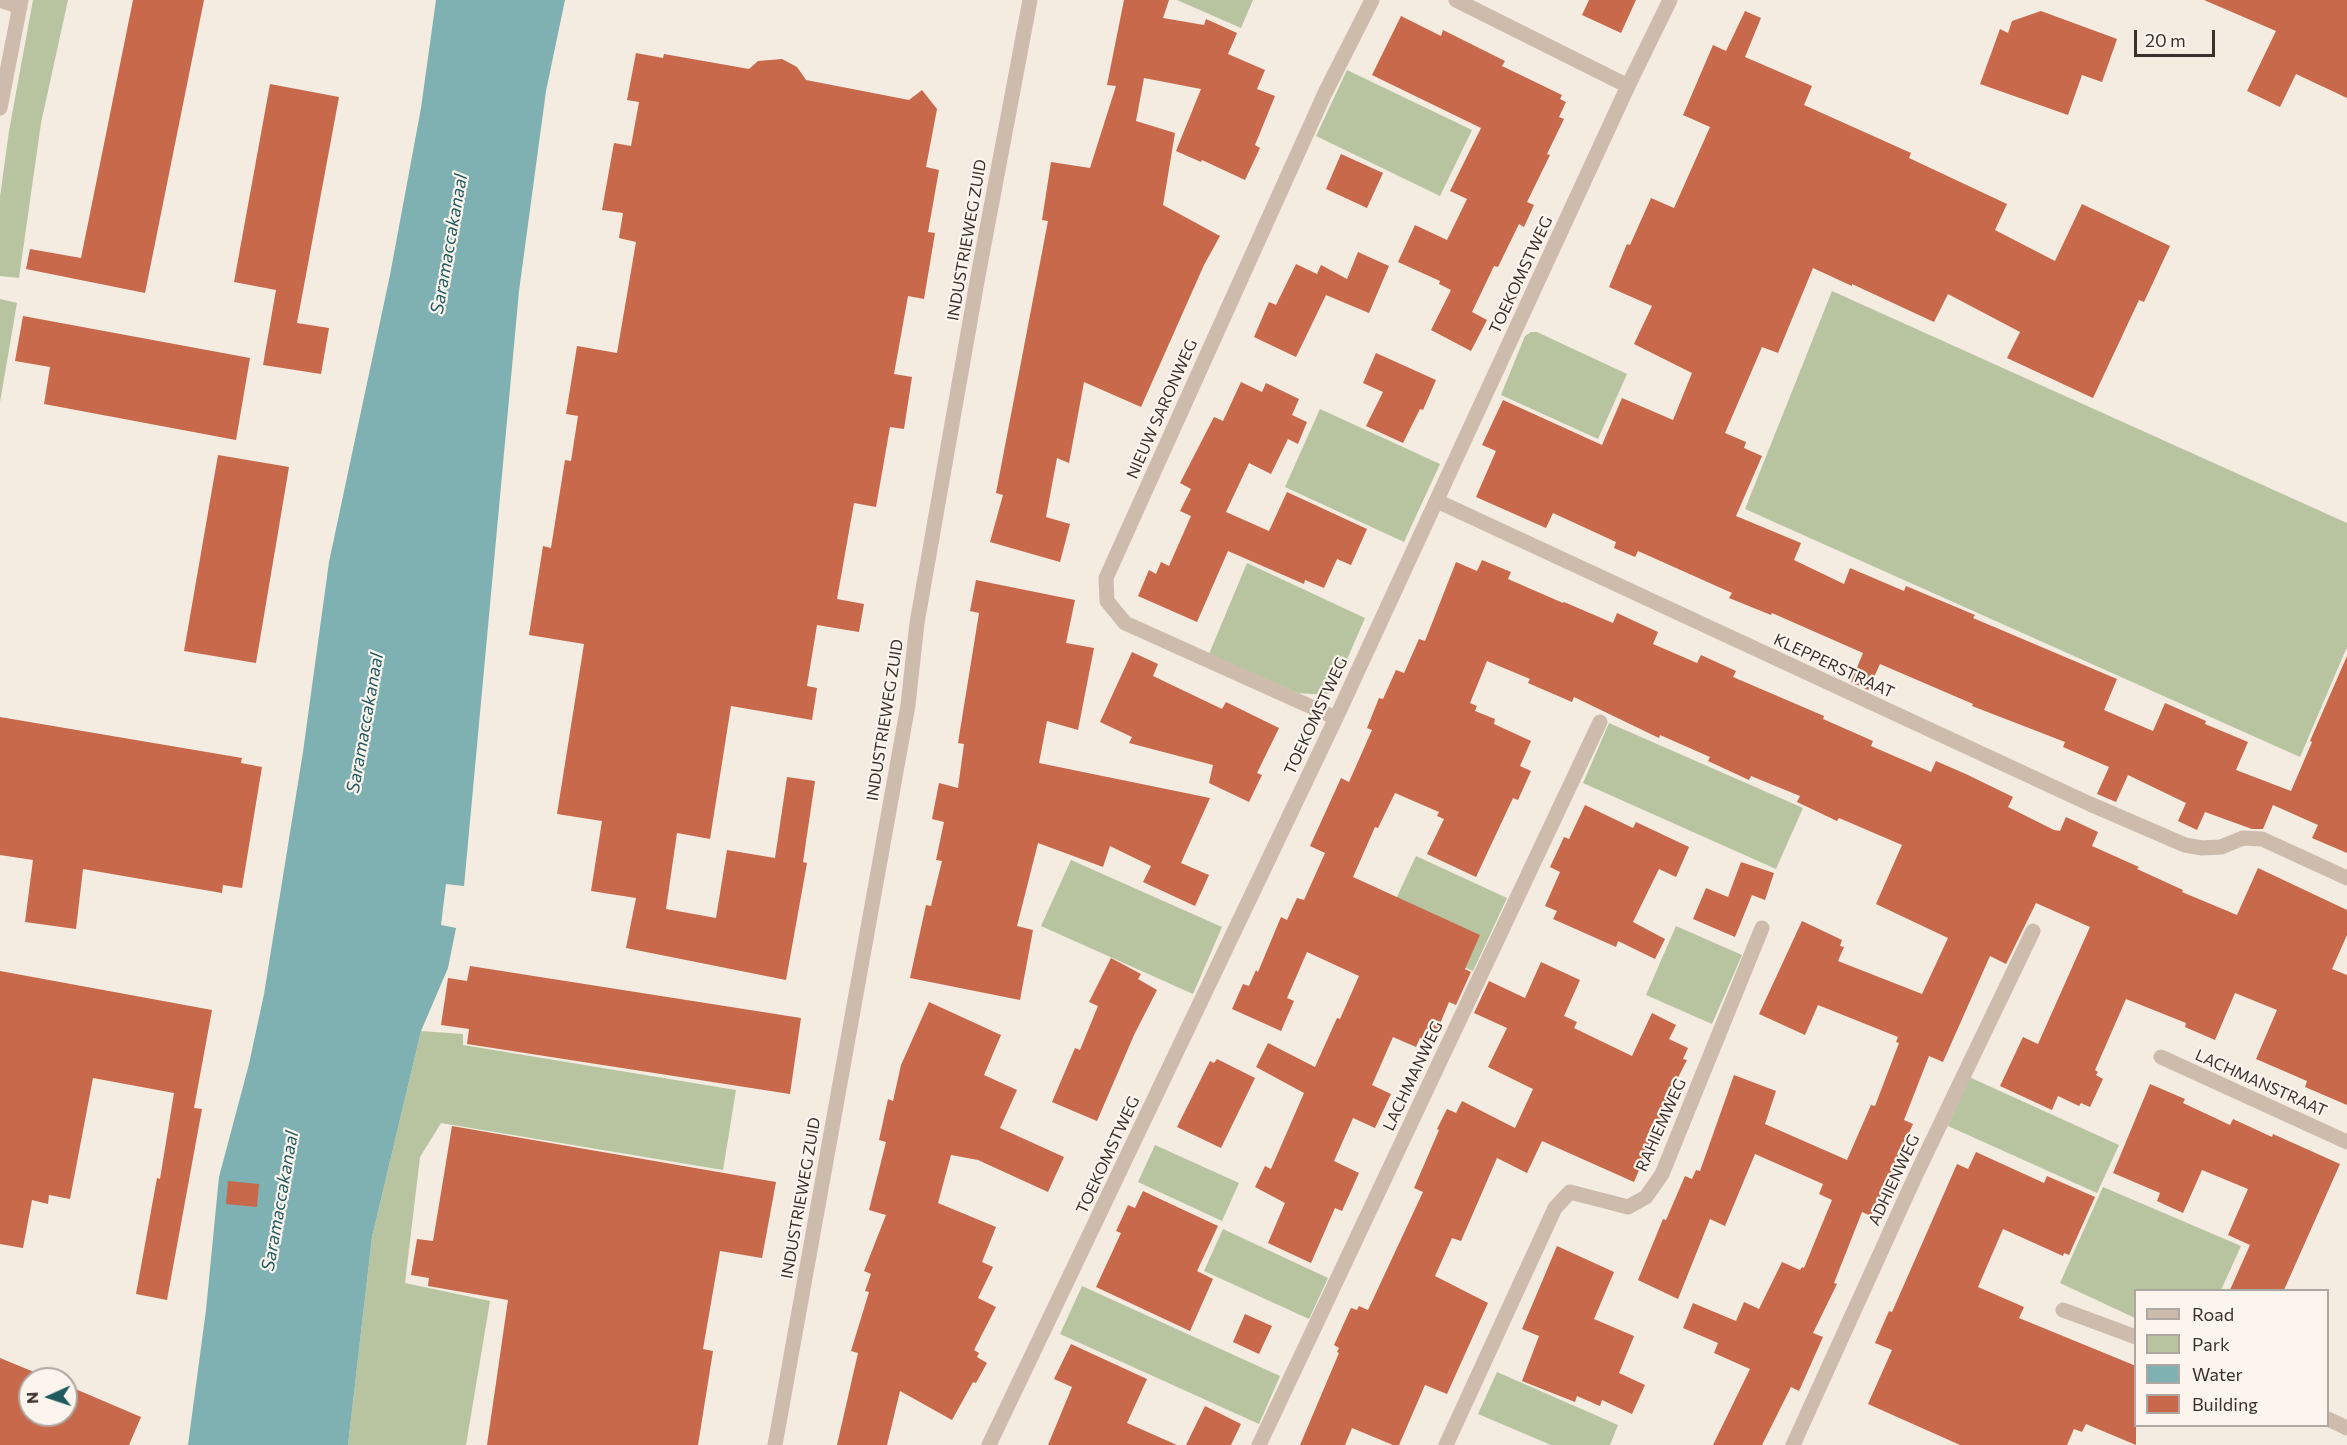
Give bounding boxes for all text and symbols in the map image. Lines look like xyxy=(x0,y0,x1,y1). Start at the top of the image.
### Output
scale bar xyxy=(2137,18,2218,56)
text: 20 m xyxy=(2145,29,2186,51)
street label: INDUSTRIEWEG ZUID xyxy=(943,158,991,322)
water label: Saramaccakanaal xyxy=(426,172,472,316)
street label: TOEKOMSTWEG xyxy=(1485,213,1557,337)
street label: NIEUW SARONWEG xyxy=(1123,336,1201,482)
street label: KLEPPERSTRAAT xyxy=(1771,630,1897,702)
street label: INDUSTRIEWEG ZUID xyxy=(863,638,907,802)
water label: Saramaccakanaal xyxy=(342,651,388,795)
street label: TOEKOMSTWEG xyxy=(1280,654,1352,778)
street label: LACHMANWEG xyxy=(1379,1018,1447,1134)
street label: LACHMANSTRAAT xyxy=(2192,1045,2330,1121)
street label: RAHIEMWEG xyxy=(1632,1075,1690,1175)
street label: TOEKOMSTWEG xyxy=(1072,1093,1144,1217)
street label: INDUSTRIEWEG ZUID xyxy=(777,1116,825,1280)
water label: Saramaccakanaal xyxy=(257,1129,303,1273)
street label: ADHIENWEG xyxy=(1865,1131,1923,1229)
legend xyxy=(2134,1289,2329,1427)
text: Road xyxy=(2192,1303,2234,1325)
text: Park xyxy=(2192,1333,2230,1355)
text: Water xyxy=(2192,1363,2243,1385)
north arrow xyxy=(18,1367,78,1427)
text: N xyxy=(22,1391,41,1404)
text: Building xyxy=(2192,1393,2258,1415)

